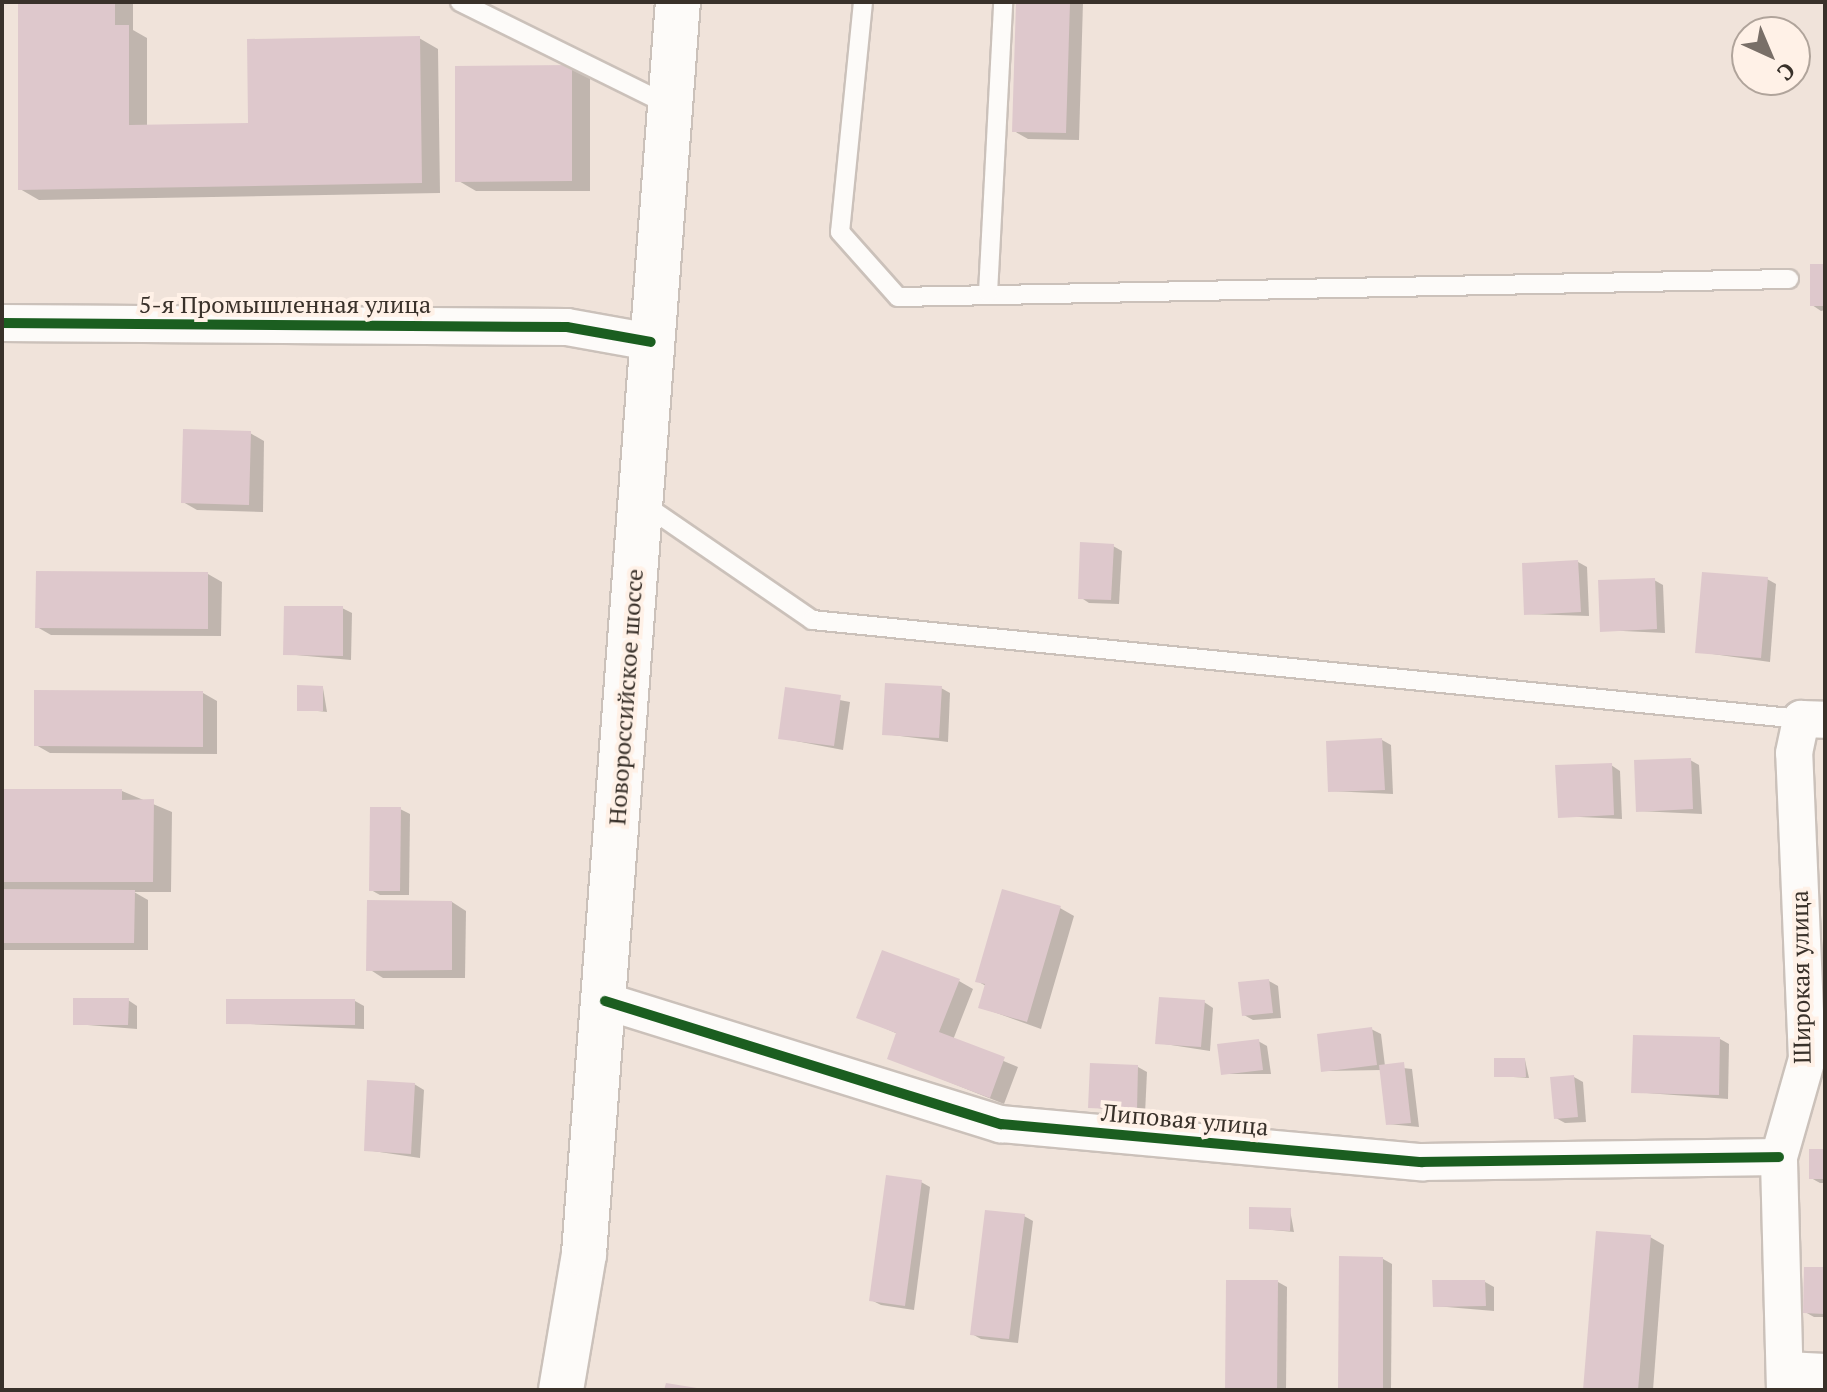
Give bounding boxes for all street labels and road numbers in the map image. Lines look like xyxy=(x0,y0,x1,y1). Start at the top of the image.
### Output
street label: 5-я Промышленная улица xyxy=(139,291,431,319)
street label: Новороссийское шоссе xyxy=(603,568,649,826)
street label: Широкая улица xyxy=(1785,890,1817,1064)
street label: Липовая улица xyxy=(1100,1098,1270,1142)

